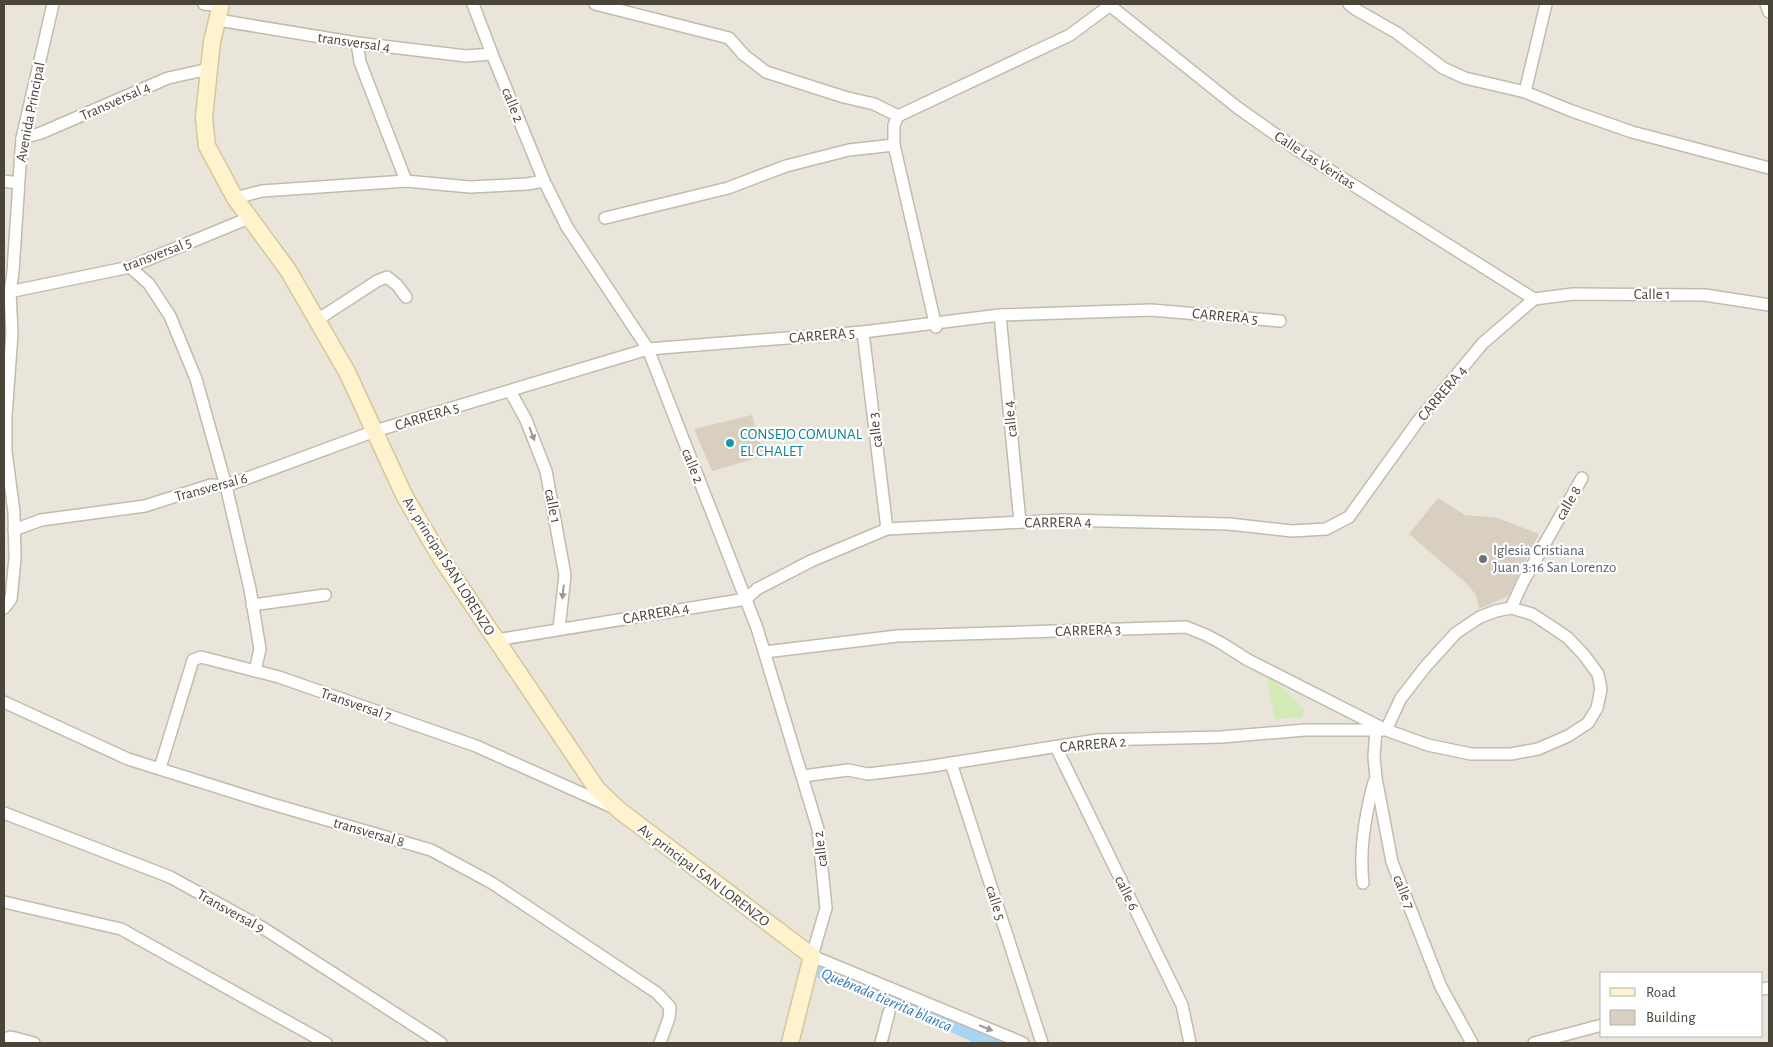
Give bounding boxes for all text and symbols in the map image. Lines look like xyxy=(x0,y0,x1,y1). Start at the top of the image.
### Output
street label: transversal 4 xyxy=(317,30,391,55)
street label: Avenida Principal xyxy=(13,61,48,163)
street label: Transversal 4 xyxy=(78,79,152,124)
street label: calle 2 xyxy=(499,86,526,125)
street label: Calle Las Veritas xyxy=(1272,129,1358,192)
street label: transversal 5 xyxy=(121,234,194,274)
street label: Calle 1 xyxy=(1634,287,1670,302)
street label: CARRERA 5 xyxy=(1191,306,1259,327)
street label: CARRERA 5 xyxy=(788,325,856,346)
street label: CARRERA 4 xyxy=(1415,363,1470,424)
street label: CARRERA 5 xyxy=(393,400,461,433)
street label: calle 4 xyxy=(1001,400,1020,438)
street label: calle 3 xyxy=(866,411,885,448)
one-way arrow xyxy=(528,427,536,442)
place label: CONSEJO COMUNAL EL CHALET xyxy=(740,427,863,459)
marker: CONSEJO COMUNAL EL CHALET xyxy=(724,437,736,449)
street label: calle 2 xyxy=(679,447,706,486)
street label: Transversal 6 xyxy=(173,471,249,504)
street label: calle 8 xyxy=(1553,484,1584,523)
street label: calle 1 xyxy=(542,488,563,524)
street label: Av. principal SAN LORENZO xyxy=(400,494,497,638)
street label: CARRERA 4 xyxy=(1024,514,1092,531)
place label: Iglesia Cristiana Juan 3:16 San Lorenzo xyxy=(1493,543,1616,575)
marker: Iglesia Cristiana Juan 3:16 San Lorenzo xyxy=(1477,553,1489,565)
one-way arrow xyxy=(559,585,567,601)
street label: CARRERA 4 xyxy=(622,600,690,627)
street label: CARRERA 3 xyxy=(1055,622,1121,639)
street label: Transversal 7 xyxy=(318,685,393,724)
street label: CARRERA 2 xyxy=(1059,734,1127,755)
street label: transversal 8 xyxy=(332,815,406,850)
street label: Av. principal SAN LORENZO xyxy=(635,821,772,930)
street label: calle 2 xyxy=(811,830,830,868)
street label: calle 7 xyxy=(1390,873,1417,912)
street label: calle 6 xyxy=(1112,874,1141,913)
street label: calle 5 xyxy=(983,884,1008,922)
street label: Transversal 9 xyxy=(194,887,267,936)
water label: Quebrada tierrita blanca xyxy=(819,965,954,1036)
legend xyxy=(1600,972,1763,1037)
text: Road xyxy=(1646,985,1676,1000)
text: Building xyxy=(1646,1010,1696,1025)
one-way arrow xyxy=(979,1024,993,1032)

